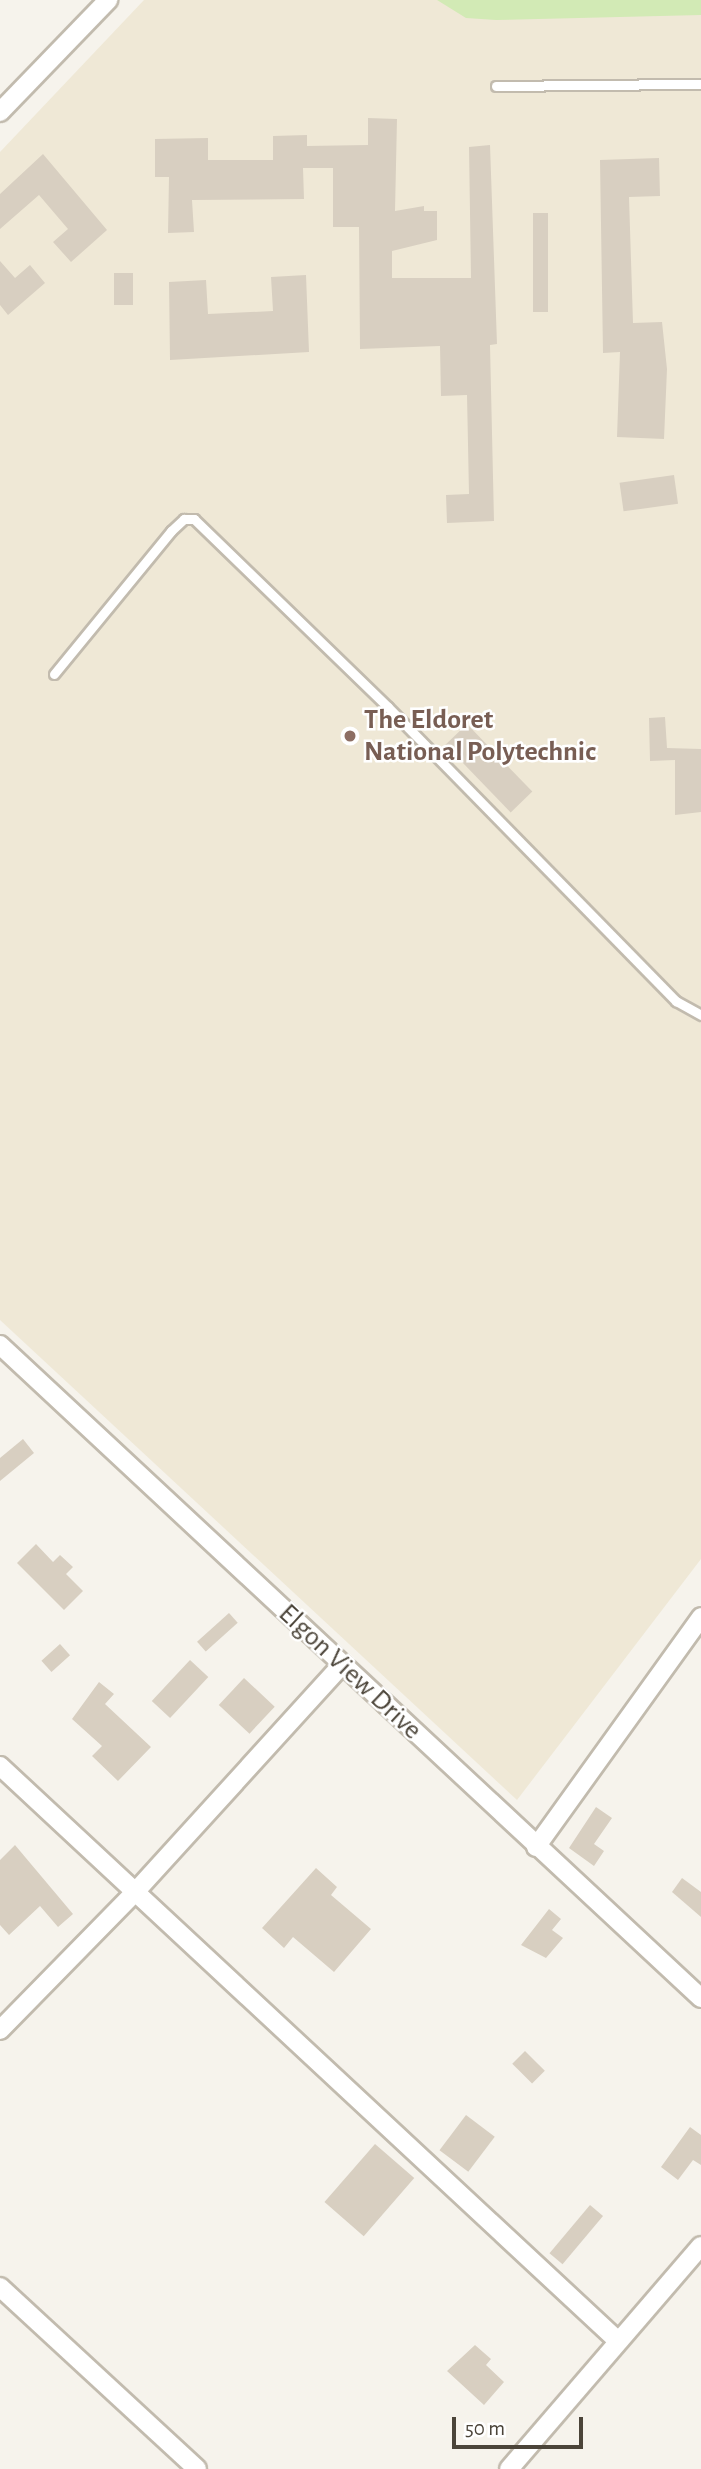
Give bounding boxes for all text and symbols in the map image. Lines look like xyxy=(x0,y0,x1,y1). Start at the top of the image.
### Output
place label: The Eldoret National Polytechnic xyxy=(364,703,596,769)
marker: The Eldoret National Polytechnic xyxy=(342,728,358,744)
street label: Elgon View Drive xyxy=(271,1597,429,1747)
scale bar xyxy=(456,2402,587,2446)
text: 50 m xyxy=(465,2418,505,2439)

